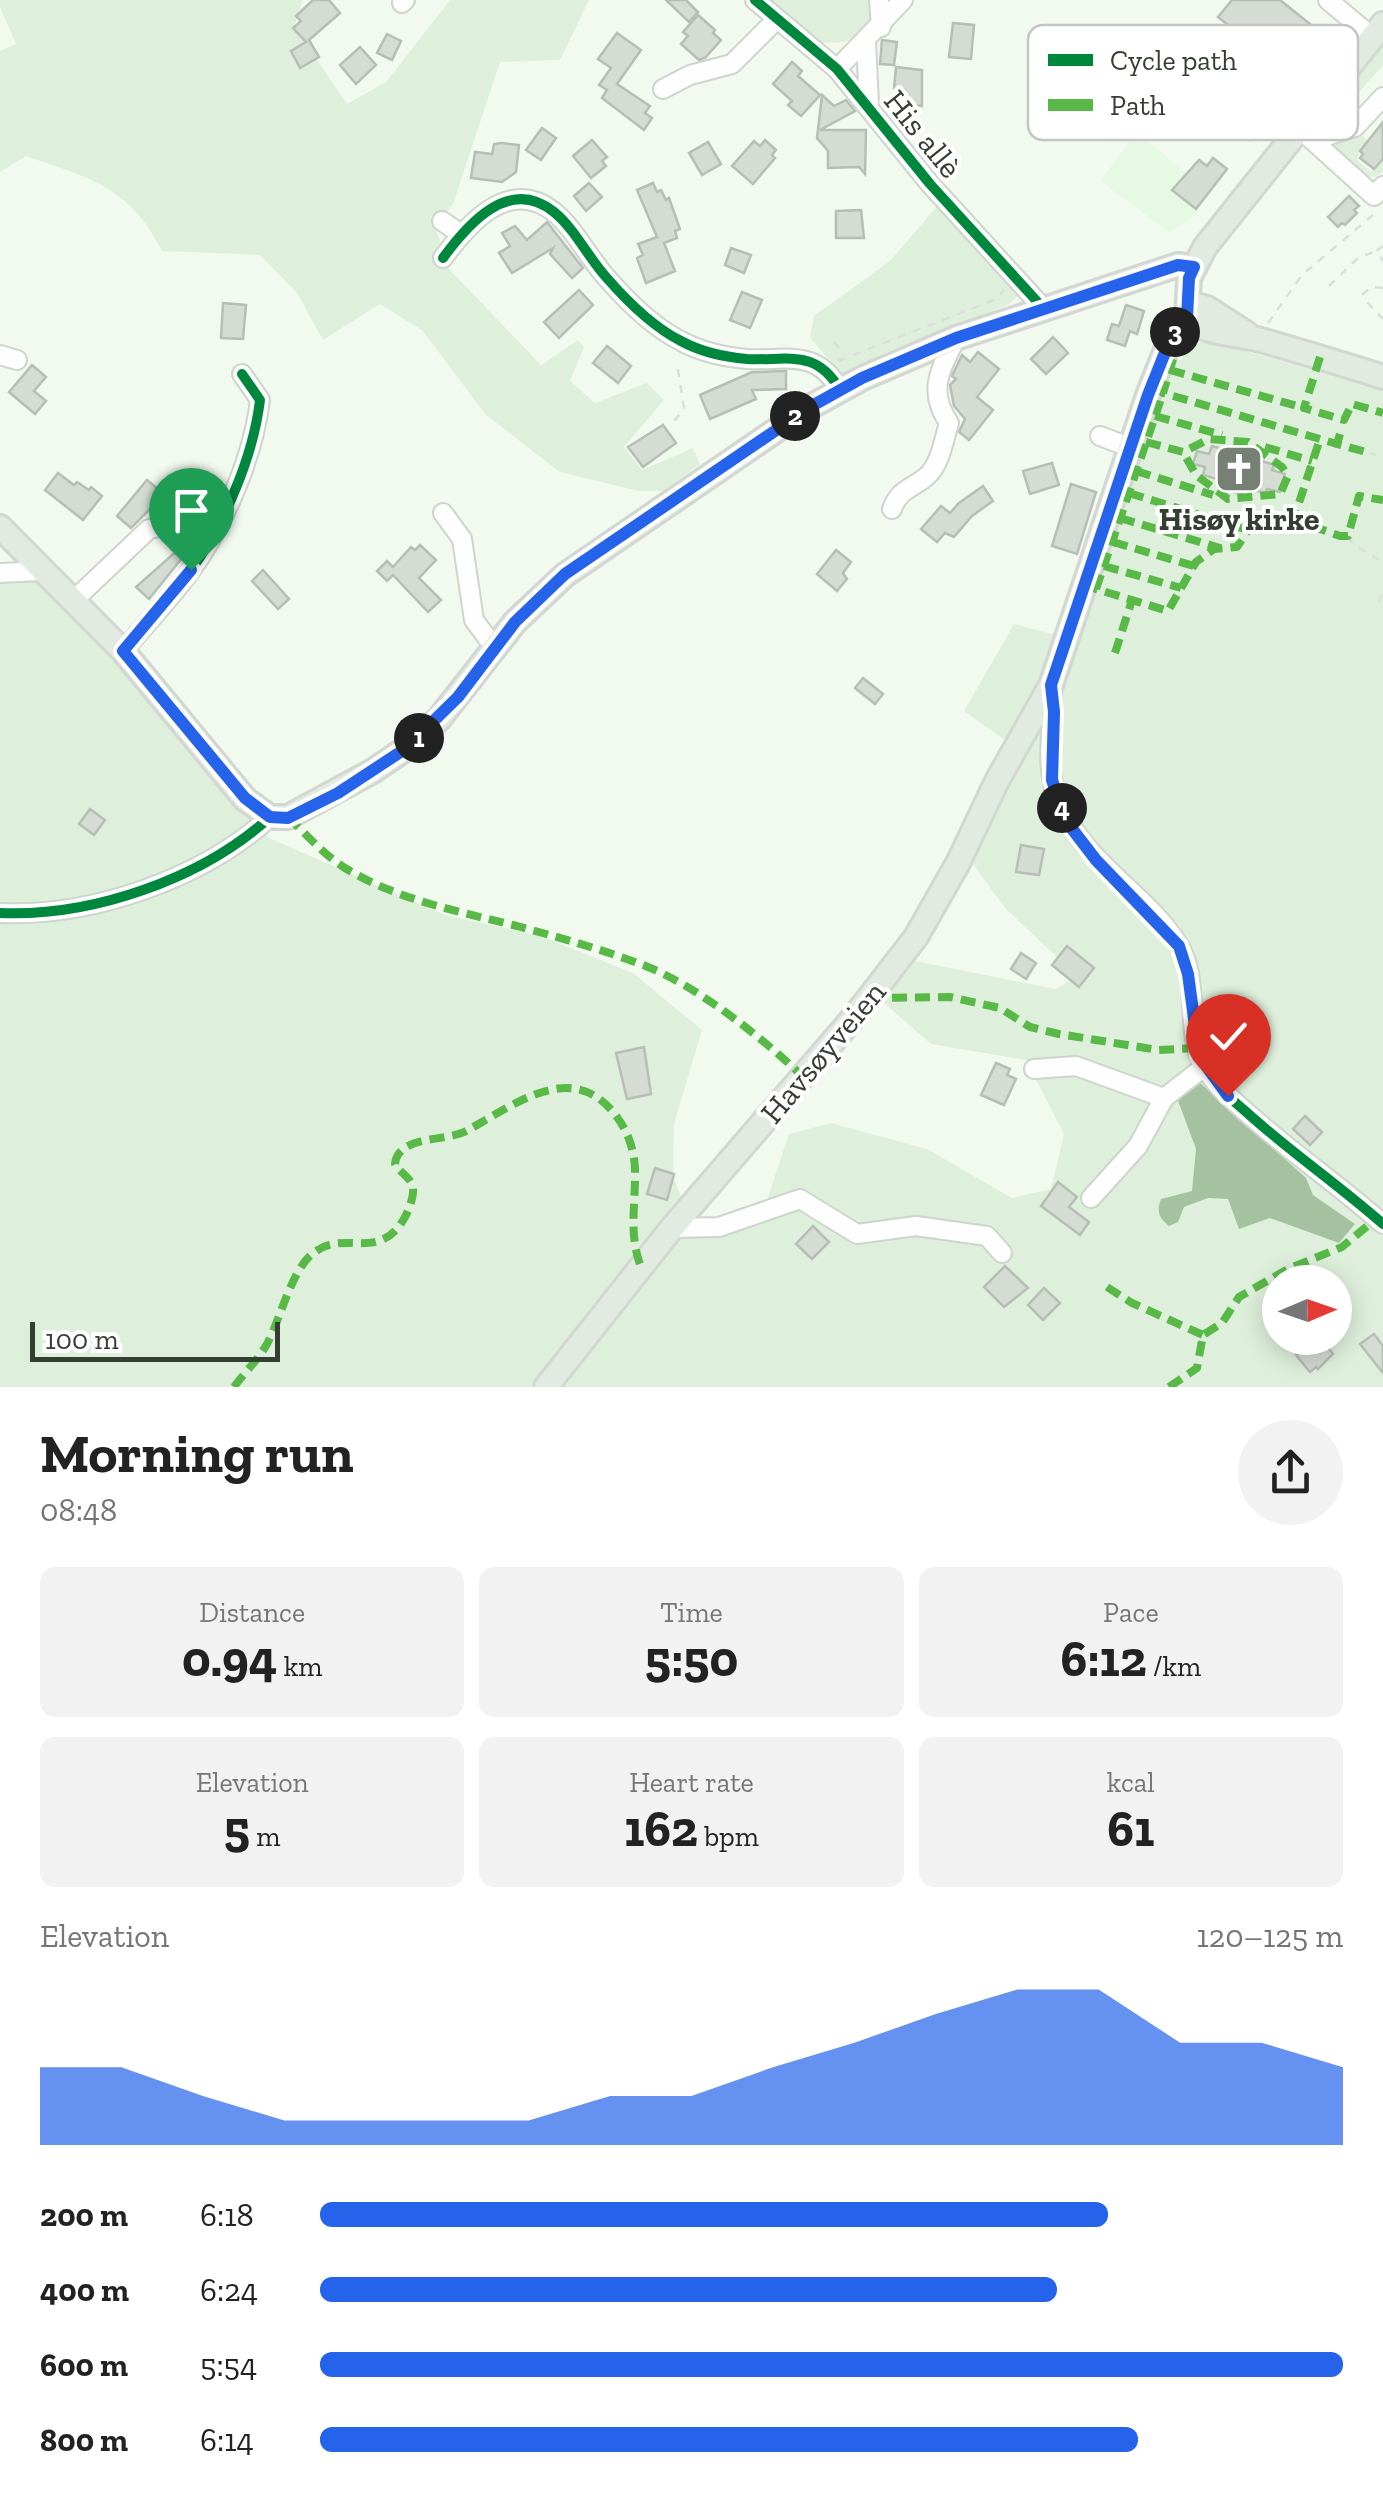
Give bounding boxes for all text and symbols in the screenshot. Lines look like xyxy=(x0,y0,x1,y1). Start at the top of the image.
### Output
legend xyxy=(1028,25,1358,140)
text: Cycle path xyxy=(1110,44,1237,77)
street label: His allè xyxy=(876,82,970,186)
text: Path xyxy=(1110,89,1166,122)
pin: 3 xyxy=(1150,307,1200,357)
text: 3 xyxy=(1168,315,1182,348)
pin: 2 xyxy=(770,391,820,441)
text: 2 xyxy=(787,399,803,432)
church icon: Hisøy kirke xyxy=(1213,443,1265,495)
pin xyxy=(149,468,234,571)
icon: arrive xyxy=(164,483,219,538)
place label: Hisøy kirke xyxy=(1158,500,1320,538)
pin: 1 xyxy=(394,713,444,763)
text: 1 xyxy=(413,721,425,754)
pin: 4 xyxy=(1037,783,1087,833)
text: 4 xyxy=(1054,791,1070,824)
street label: Havsøyveien xyxy=(753,973,894,1131)
pin xyxy=(1186,994,1271,1097)
icon: check xyxy=(1201,1009,1256,1064)
north arrow xyxy=(1262,1265,1352,1355)
map controls xyxy=(1262,1265,1352,1355)
scale bar xyxy=(30,1317,280,1362)
text: 100 m xyxy=(45,1323,119,1356)
text: Morning run xyxy=(40,1420,354,1486)
button: share xyxy=(1238,1420,1343,1525)
text: 08:48 xyxy=(40,1491,117,1529)
text: Distance xyxy=(199,1596,305,1629)
text: Time xyxy=(660,1596,723,1629)
text: Pace xyxy=(1103,1596,1159,1629)
text: 0.94 xyxy=(182,1629,277,1689)
text: 5:50 xyxy=(645,1629,738,1689)
text: 6:12 xyxy=(1060,1629,1147,1689)
text: km xyxy=(277,1650,322,1683)
text: /km xyxy=(1147,1650,1201,1683)
text: Elevation xyxy=(196,1766,309,1799)
text: Heart rate xyxy=(629,1766,754,1799)
text: kcal xyxy=(1107,1766,1155,1799)
text: 5 xyxy=(224,1799,250,1859)
text: 162 xyxy=(624,1799,698,1859)
text: 61 xyxy=(1107,1799,1154,1859)
text: m xyxy=(250,1820,280,1853)
text: bpm xyxy=(698,1820,759,1853)
text: Elevation xyxy=(40,1917,169,1955)
text: 120–125 m xyxy=(1196,1917,1343,1955)
text: 200 m xyxy=(40,2196,128,2234)
text: 6:18 xyxy=(200,2196,254,2234)
text: 400 m xyxy=(40,2271,129,2309)
text: 6:24 xyxy=(200,2271,258,2309)
text: 600 m xyxy=(40,2346,128,2384)
text: 5:54 xyxy=(200,2346,257,2384)
text: 800 m xyxy=(40,2421,128,2459)
text: 6:14 xyxy=(200,2421,254,2459)

